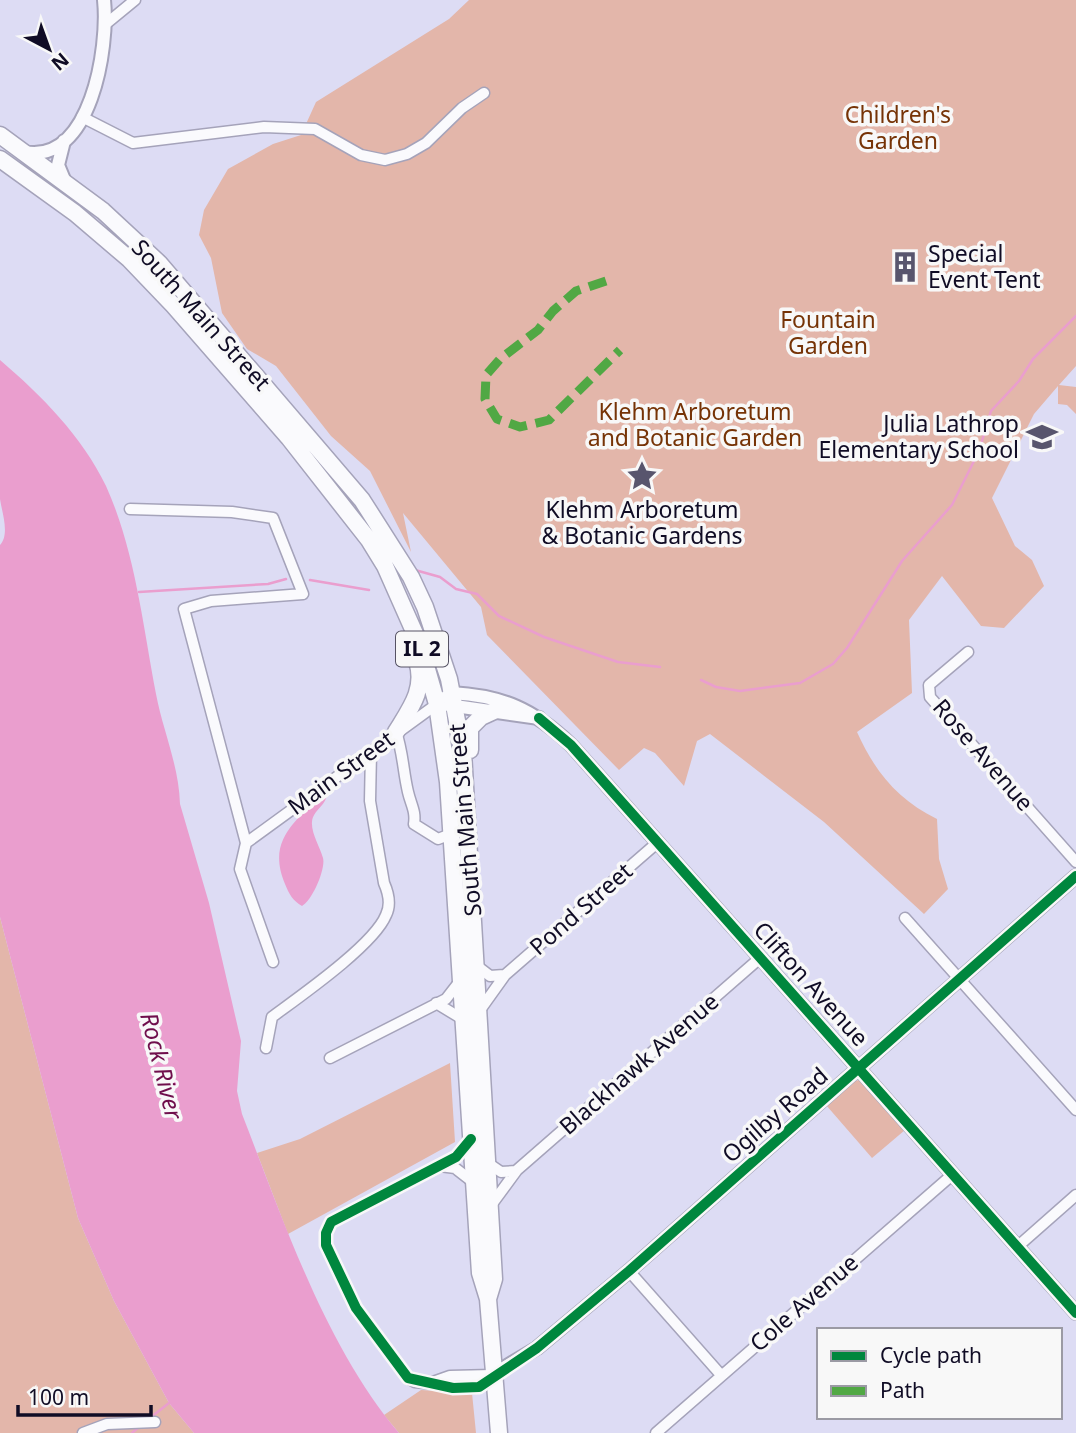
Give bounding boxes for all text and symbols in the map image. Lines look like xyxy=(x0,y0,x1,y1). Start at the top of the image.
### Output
north arrow xyxy=(14,14,84,84)
text: N xyxy=(46,47,75,77)
park label: Children's Garden xyxy=(845,98,951,156)
street label: South Main Street xyxy=(125,232,278,397)
place label: Special Event Tent xyxy=(928,237,1041,295)
building icon: Special Event Tent xyxy=(888,250,922,284)
park label: Fountain Garden xyxy=(780,303,876,361)
park label: Klehm Arboretum and Botanic Garden xyxy=(588,395,802,453)
place label: Julia Lathrop Elementary School xyxy=(819,407,1019,465)
school or university icon: Julia Lathrop Elementary School xyxy=(1025,420,1059,454)
place icon: Klehm Arboretum & Botanic Gardens xyxy=(625,459,659,493)
place label: Klehm Arboretum & Botanic Gardens xyxy=(541,493,743,551)
road number: IL 2 xyxy=(396,632,448,666)
street label: Rose Avenue xyxy=(926,691,1041,817)
street label: South Main Street xyxy=(440,722,488,918)
street label: Main Street xyxy=(281,723,400,822)
street label: Pond Street xyxy=(522,855,639,962)
street label: Clifton Avenue xyxy=(747,914,876,1053)
street label: Blackhawk Avenue xyxy=(552,985,725,1141)
water label: Rock River xyxy=(133,1009,192,1124)
street label: Ogilby Road xyxy=(715,1059,834,1169)
street label: Cole Avenue xyxy=(742,1246,864,1358)
legend xyxy=(817,1328,1062,1419)
text: Cycle path xyxy=(880,1341,982,1369)
scale bar xyxy=(18,1374,150,1418)
text: Path xyxy=(880,1376,925,1404)
text: 100 m xyxy=(28,1383,89,1411)

